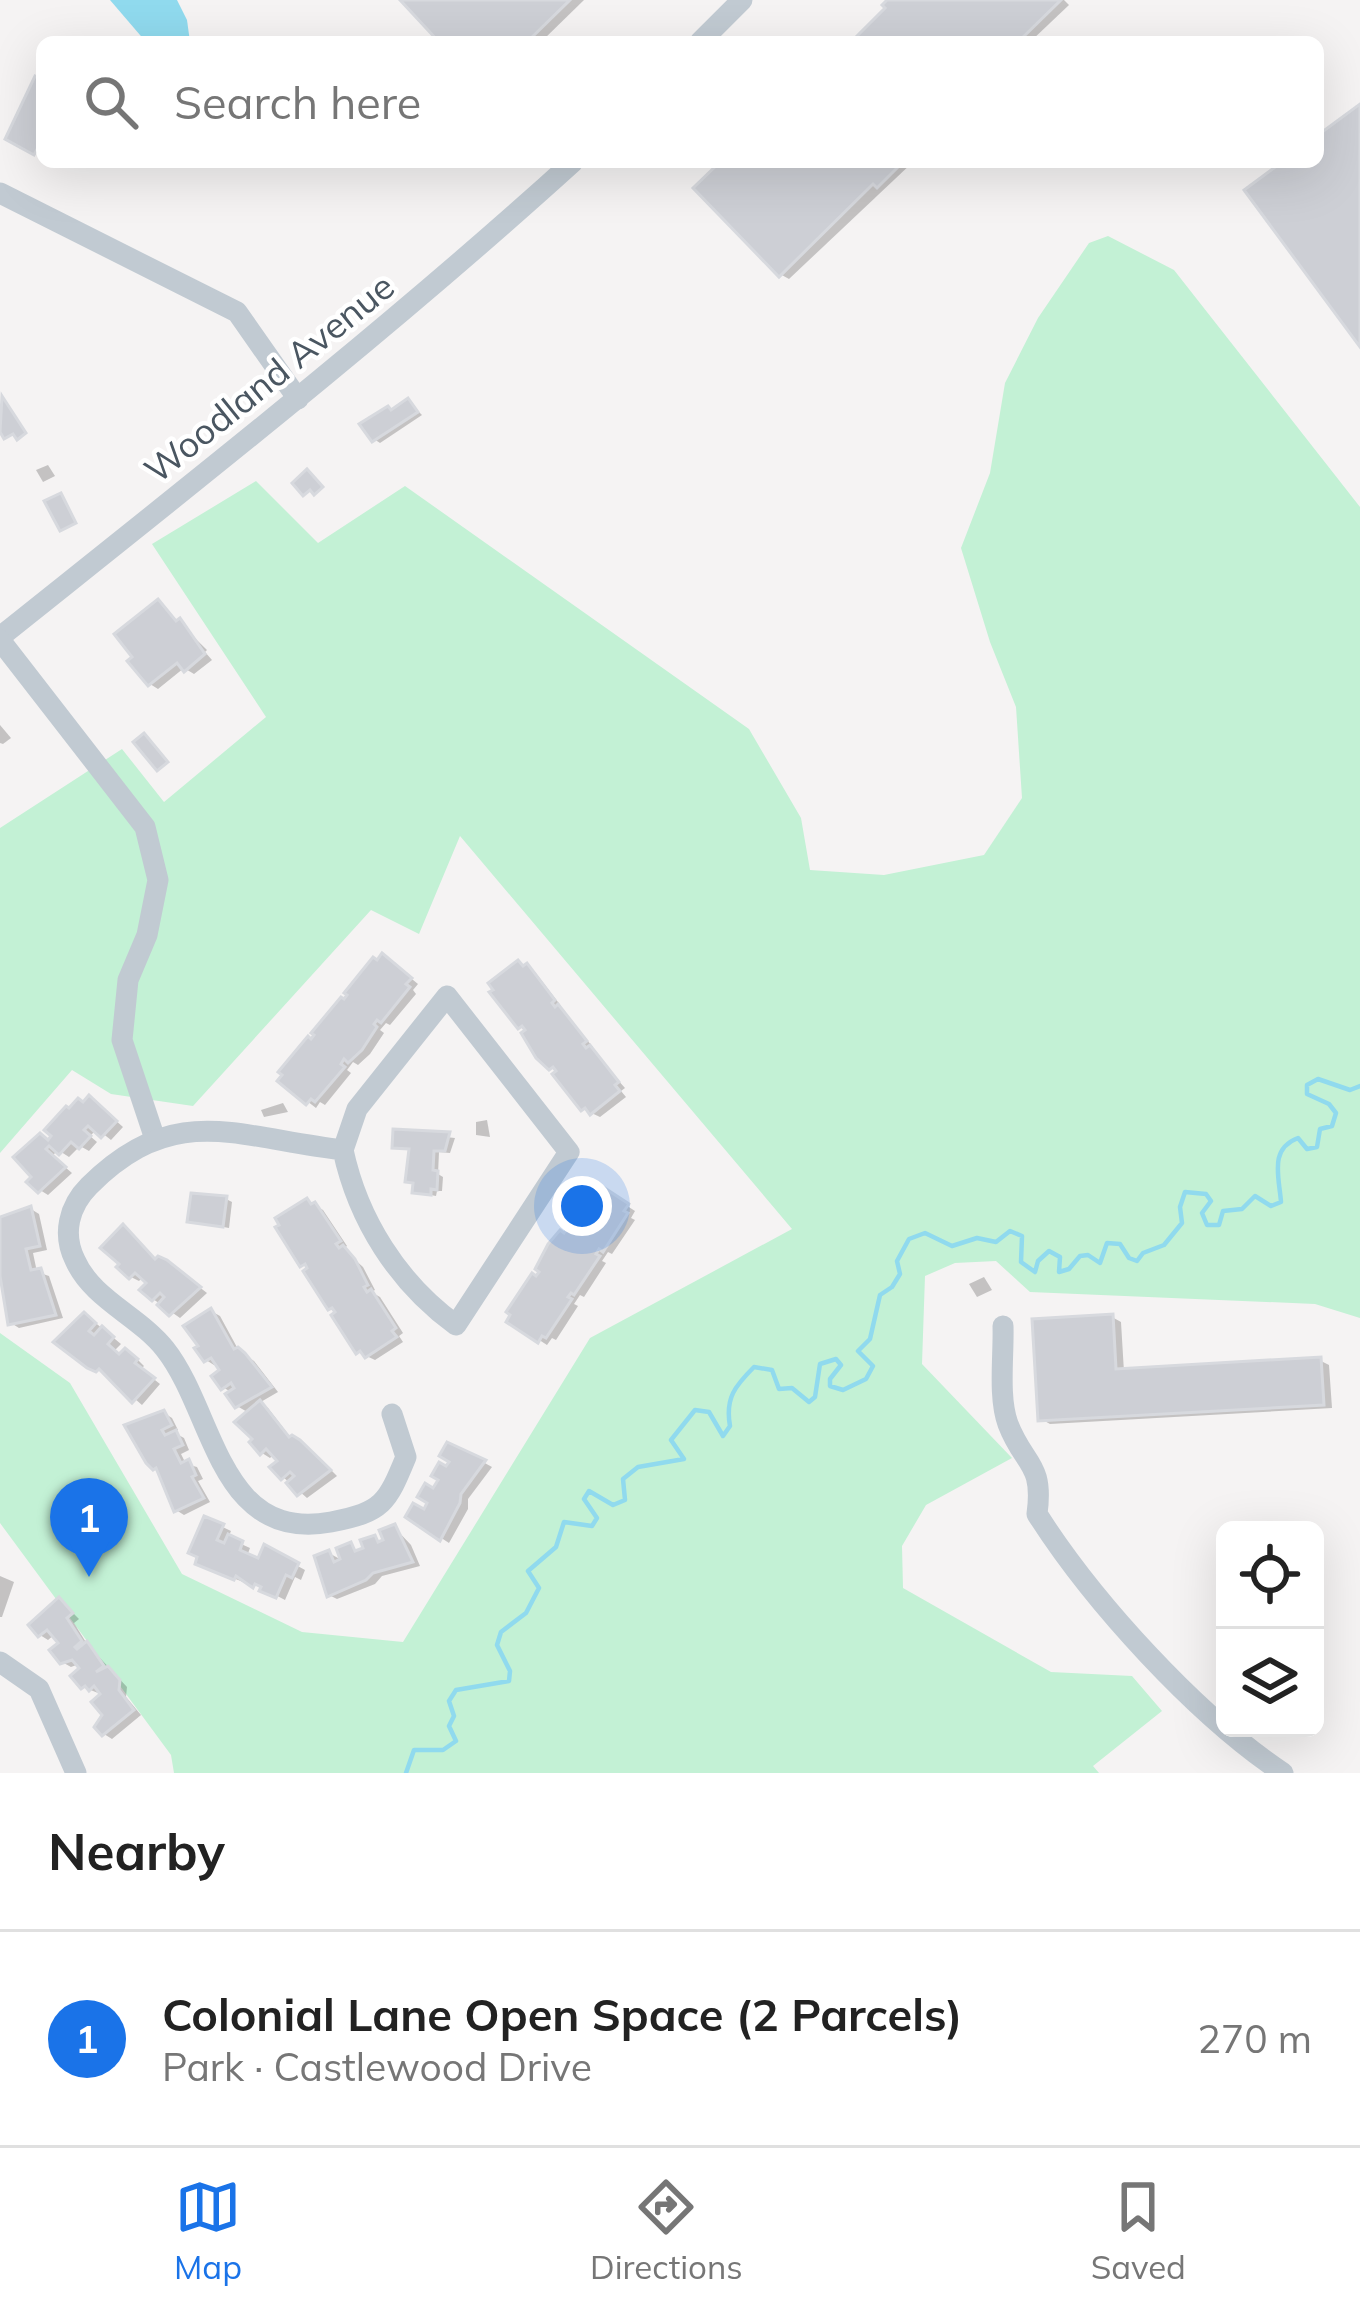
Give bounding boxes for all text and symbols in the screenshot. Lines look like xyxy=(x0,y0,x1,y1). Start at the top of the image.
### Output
search box xyxy=(36,36,1324,168)
icon: search xyxy=(78,69,144,135)
text: Search here xyxy=(174,74,421,130)
street label: Woodland Avenue xyxy=(135,263,403,492)
your location xyxy=(552,1176,612,1236)
pin: 1 xyxy=(50,1478,128,1577)
map controls xyxy=(1216,1521,1324,1737)
button: locate xyxy=(1216,1521,1324,1629)
button: layers xyxy=(1216,1629,1324,1737)
text: Nearby xyxy=(48,1819,225,1883)
text: Colonial Lane Open Space (2 Parcels) xyxy=(162,1986,963,2042)
text: 1 xyxy=(75,2014,99,2063)
text: 270 m xyxy=(1197,2014,1312,2063)
text: Park · Castlewood Drive xyxy=(162,2042,592,2091)
tab: Map xyxy=(174,2174,242,2287)
tab: Directions xyxy=(590,2174,743,2287)
tab: Saved xyxy=(1091,2174,1186,2287)

